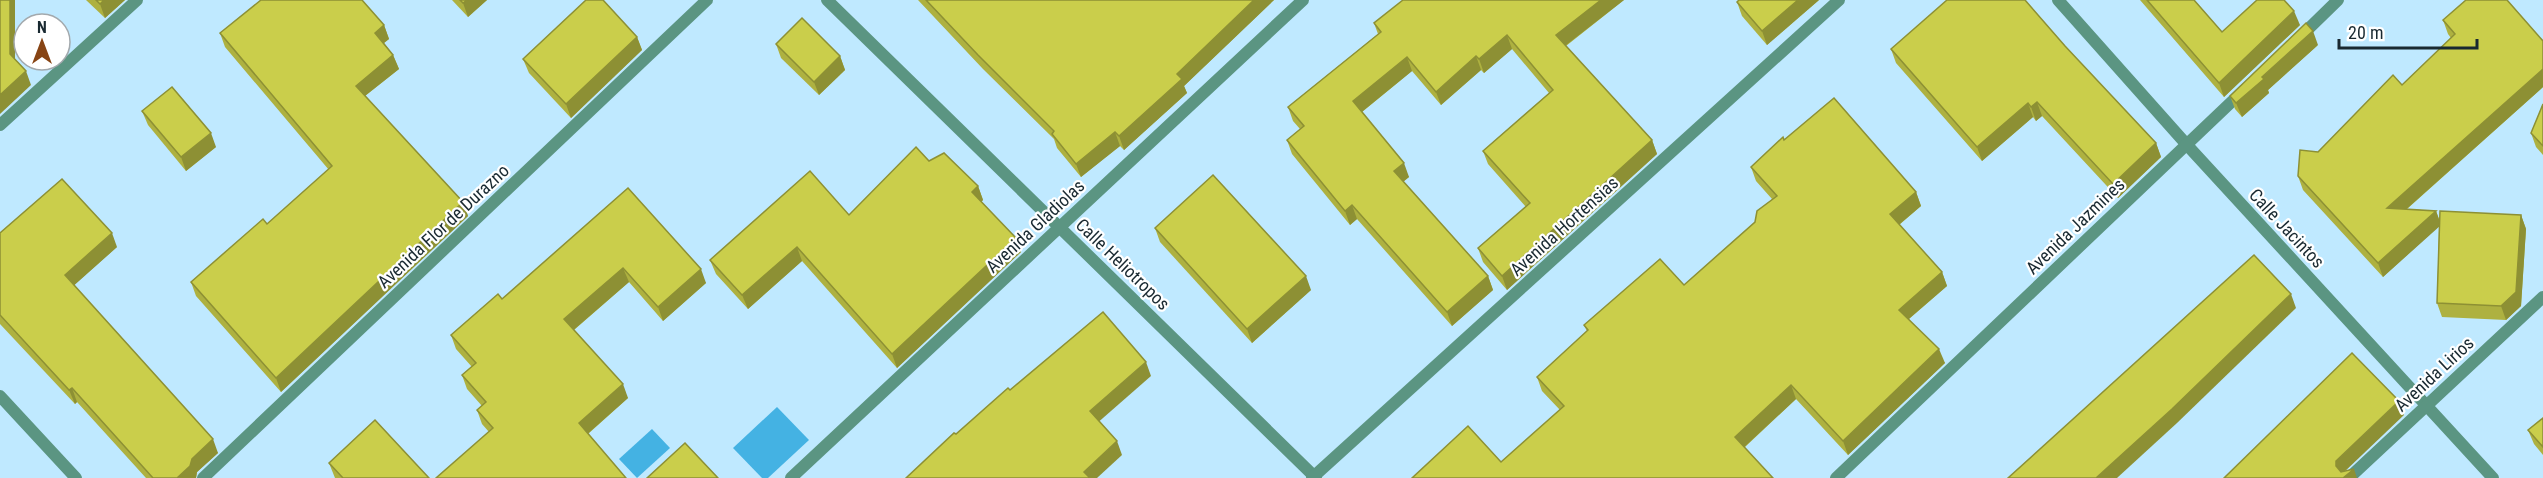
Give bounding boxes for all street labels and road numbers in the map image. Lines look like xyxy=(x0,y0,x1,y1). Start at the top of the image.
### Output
street label: Avenida Flor de Durazno xyxy=(373,160,513,292)
street label: Avenida Hortensias xyxy=(1506,172,1622,280)
street label: Avenida Jazmines xyxy=(2021,174,2129,278)
street label: Avenida Gladiolas xyxy=(981,175,1089,277)
street label: Calle Jacintos xyxy=(2245,184,2329,272)
street label: Calle Heliotropos xyxy=(1072,214,1174,314)
street label: Avenida Lirios xyxy=(2390,332,2478,416)

